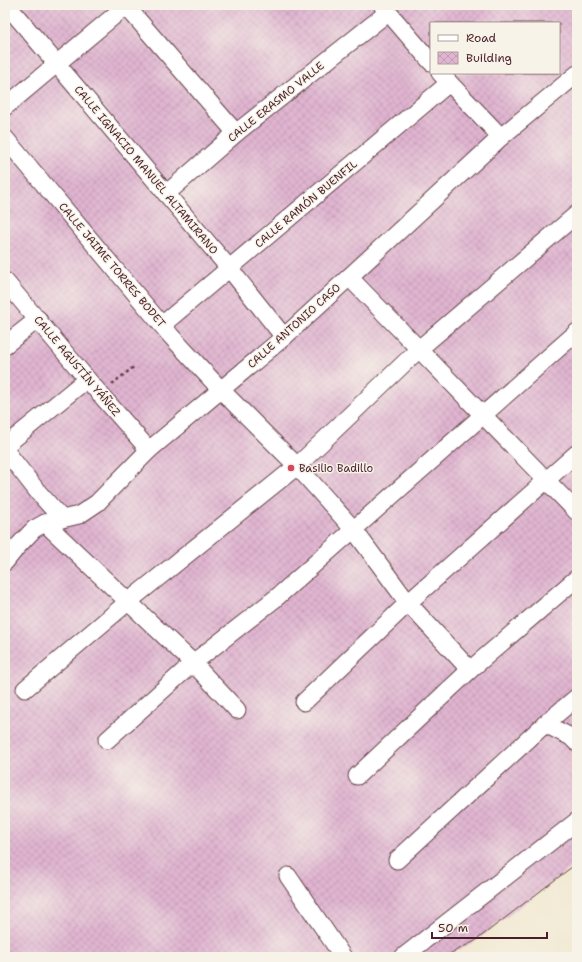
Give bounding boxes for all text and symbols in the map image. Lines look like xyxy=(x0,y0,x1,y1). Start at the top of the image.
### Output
legend xyxy=(430,22,560,74)
text: Road xyxy=(466,30,497,46)
text: Building xyxy=(466,50,512,66)
street label: CALLE ERASMO VALLE xyxy=(225,58,327,146)
street label: CALLE IGNACIO MANUEL ALTAMIRANO xyxy=(71,82,221,258)
street label: CALLE RAMÓN BUENFIL xyxy=(251,156,360,251)
street label: CALLE JAIME TORRES BODET xyxy=(55,199,169,331)
street label: CALLE ANTONIO CASO xyxy=(244,280,344,372)
street label: CALLE AGUSTÍN YÁÑEZ xyxy=(31,312,124,420)
place label: Basilio Badillo xyxy=(299,461,373,476)
marker: Basilio Badillo xyxy=(286,463,296,473)
scale bar xyxy=(432,914,547,940)
text: 50 m xyxy=(438,920,468,936)

